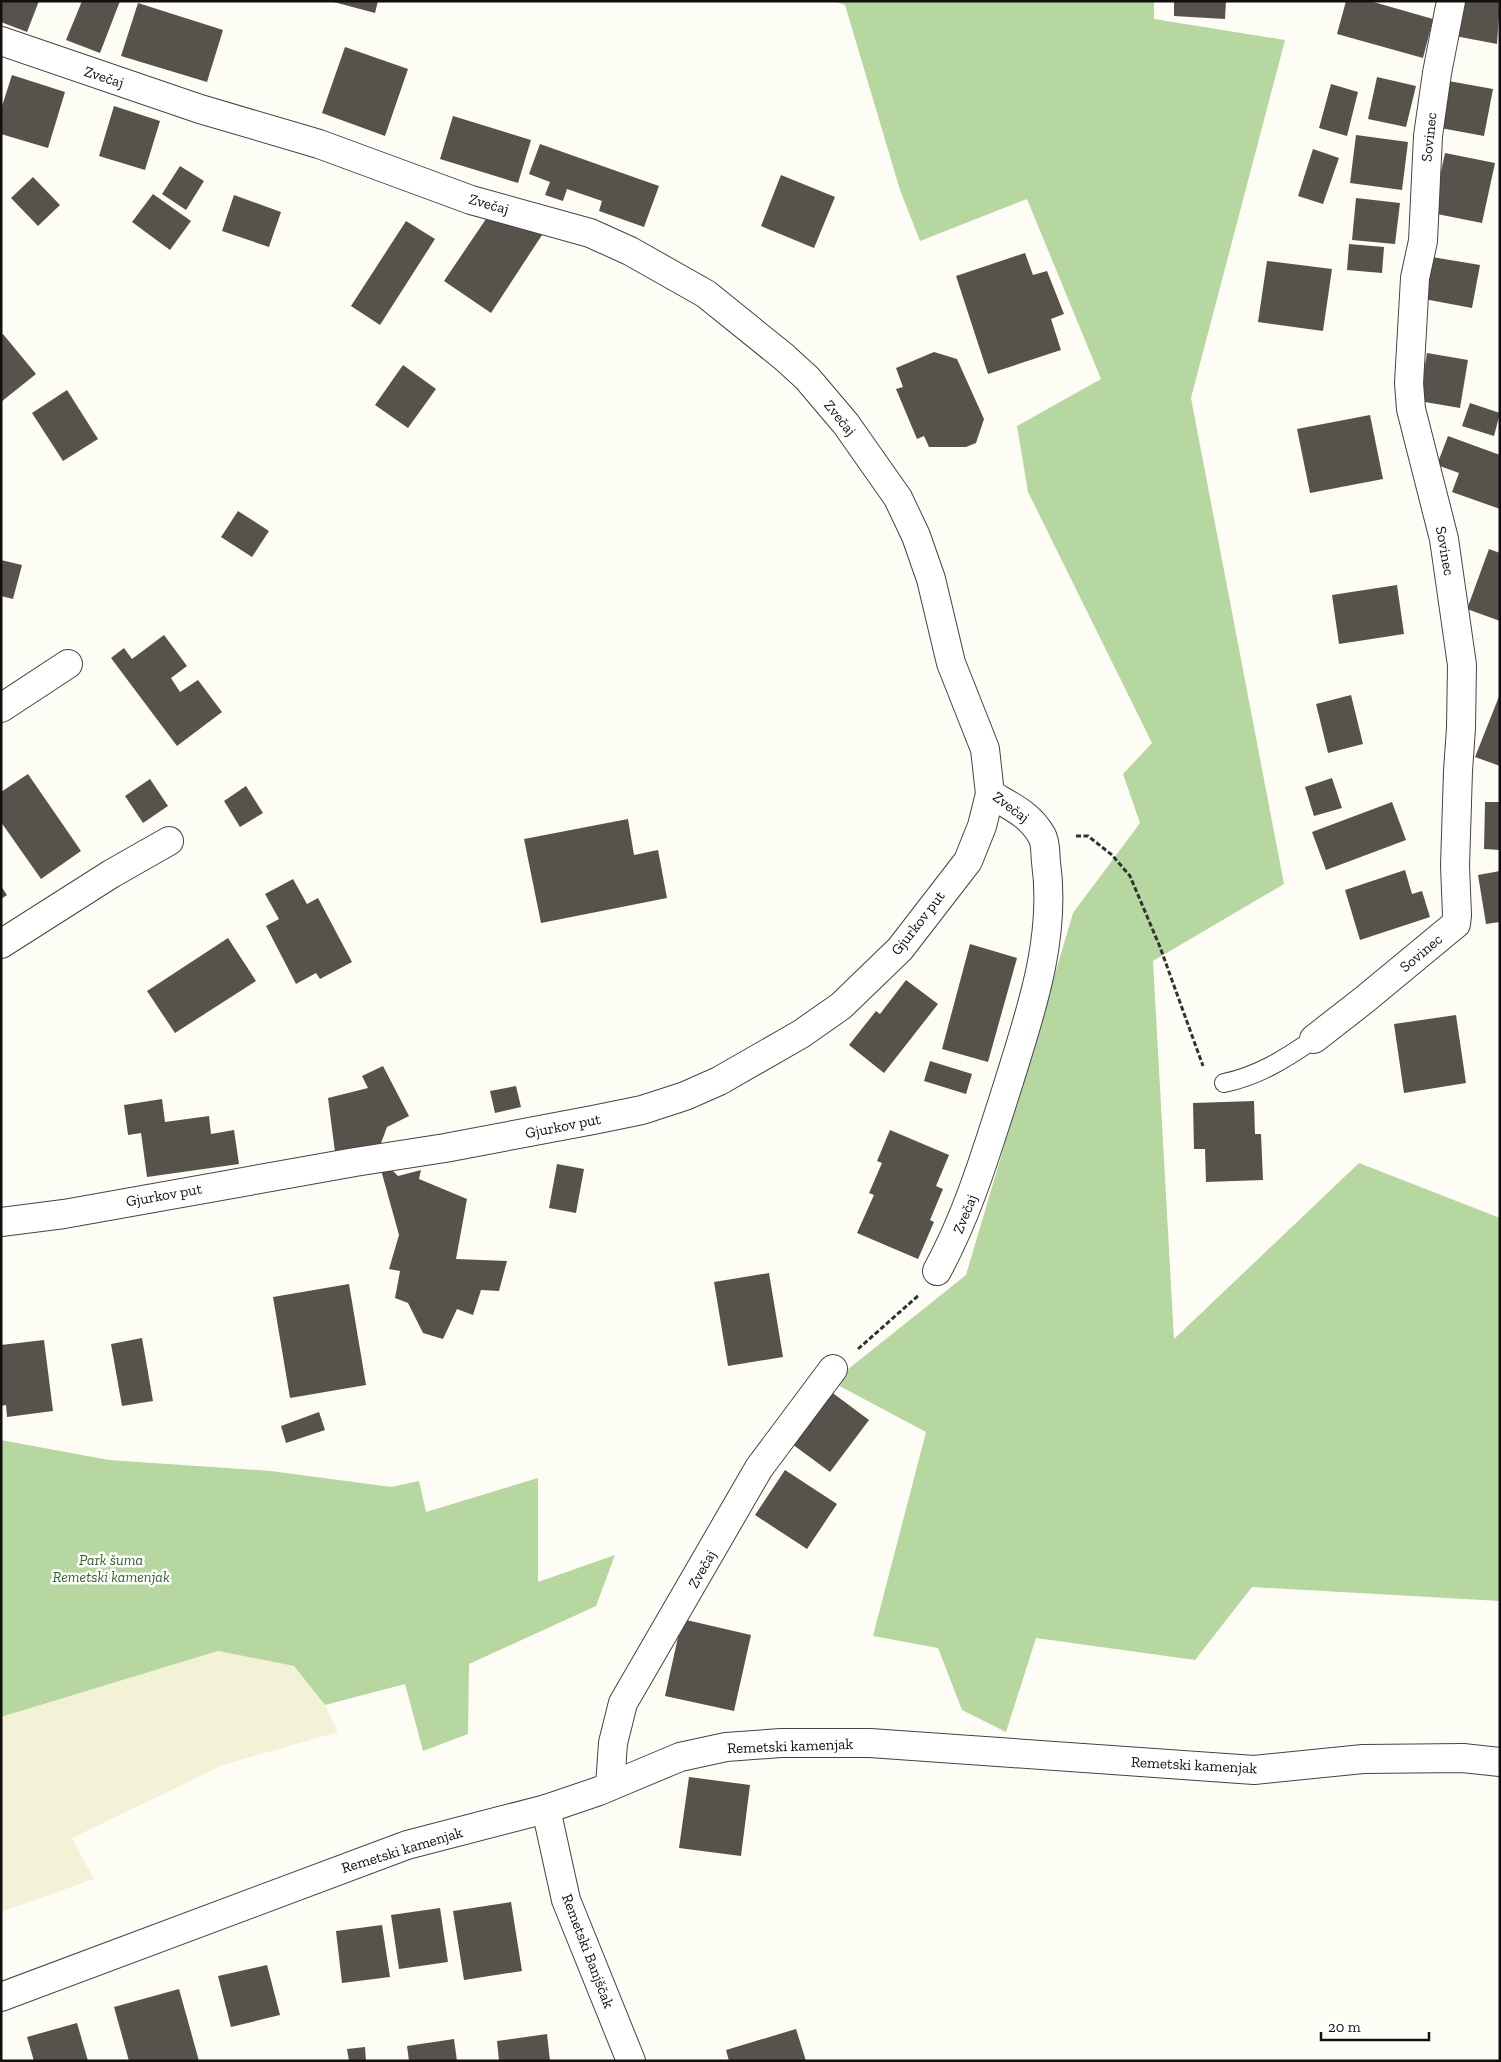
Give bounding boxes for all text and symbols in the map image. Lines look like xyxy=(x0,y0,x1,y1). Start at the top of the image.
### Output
street label: Zvečaj xyxy=(82,62,126,92)
street label: Sovinec xyxy=(1417,111,1441,163)
street label: Zvečaj xyxy=(467,190,511,218)
street label: Zvečaj xyxy=(820,397,860,439)
street label: Sovinec xyxy=(1432,525,1458,577)
street label: Zvečaj xyxy=(989,788,1033,826)
street label: Gjurkov put xyxy=(887,887,949,959)
street label: Sovinec xyxy=(1396,930,1446,976)
street label: Gjurkov put xyxy=(524,1110,603,1142)
street label: Gjurkov put xyxy=(125,1179,204,1211)
street label: Zvečaj xyxy=(949,1192,981,1236)
street label: Zvečaj xyxy=(684,1547,720,1591)
park label: Park šuma Remetski kamenjak xyxy=(52,1551,170,1586)
street label: Remetski kamenjak xyxy=(727,1735,854,1757)
street label: Remetski kamenjak xyxy=(1131,1753,1258,1777)
street label: Remetski kamenjak xyxy=(339,1823,465,1877)
street label: Remetski Banjščak xyxy=(558,1891,618,2011)
scale bar xyxy=(1321,2010,1428,2042)
text: 20 m xyxy=(1328,2018,1361,2036)

